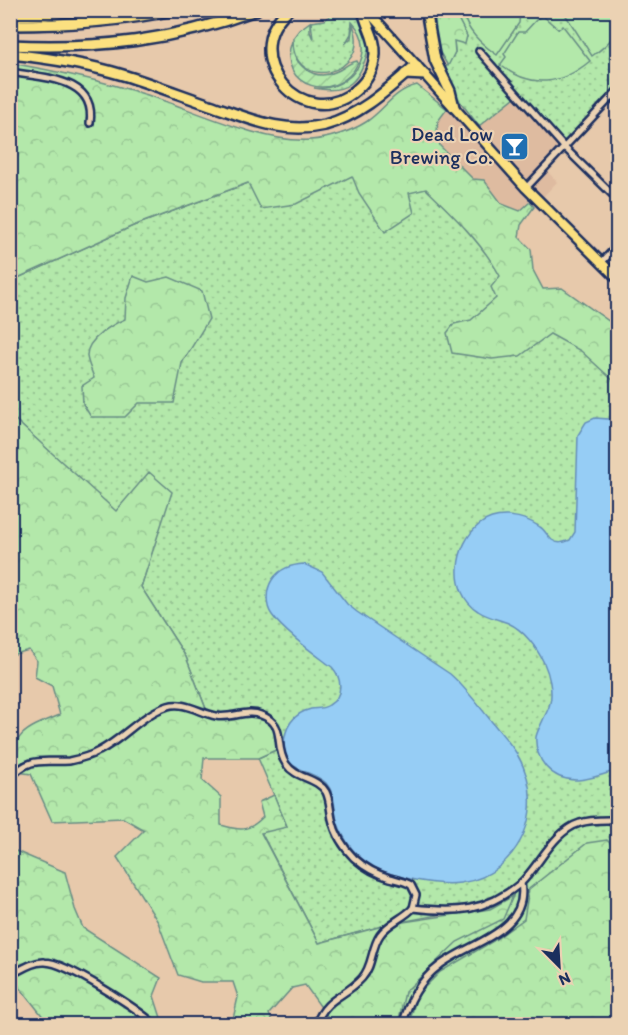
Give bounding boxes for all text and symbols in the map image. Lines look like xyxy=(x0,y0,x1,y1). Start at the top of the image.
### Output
place label: Dead Low Brewing Co. xyxy=(390,122,493,169)
bar icon: Dead Low Brewing Co. xyxy=(498,130,530,162)
north arrow xyxy=(529,936,589,996)
text: N xyxy=(556,968,574,990)

